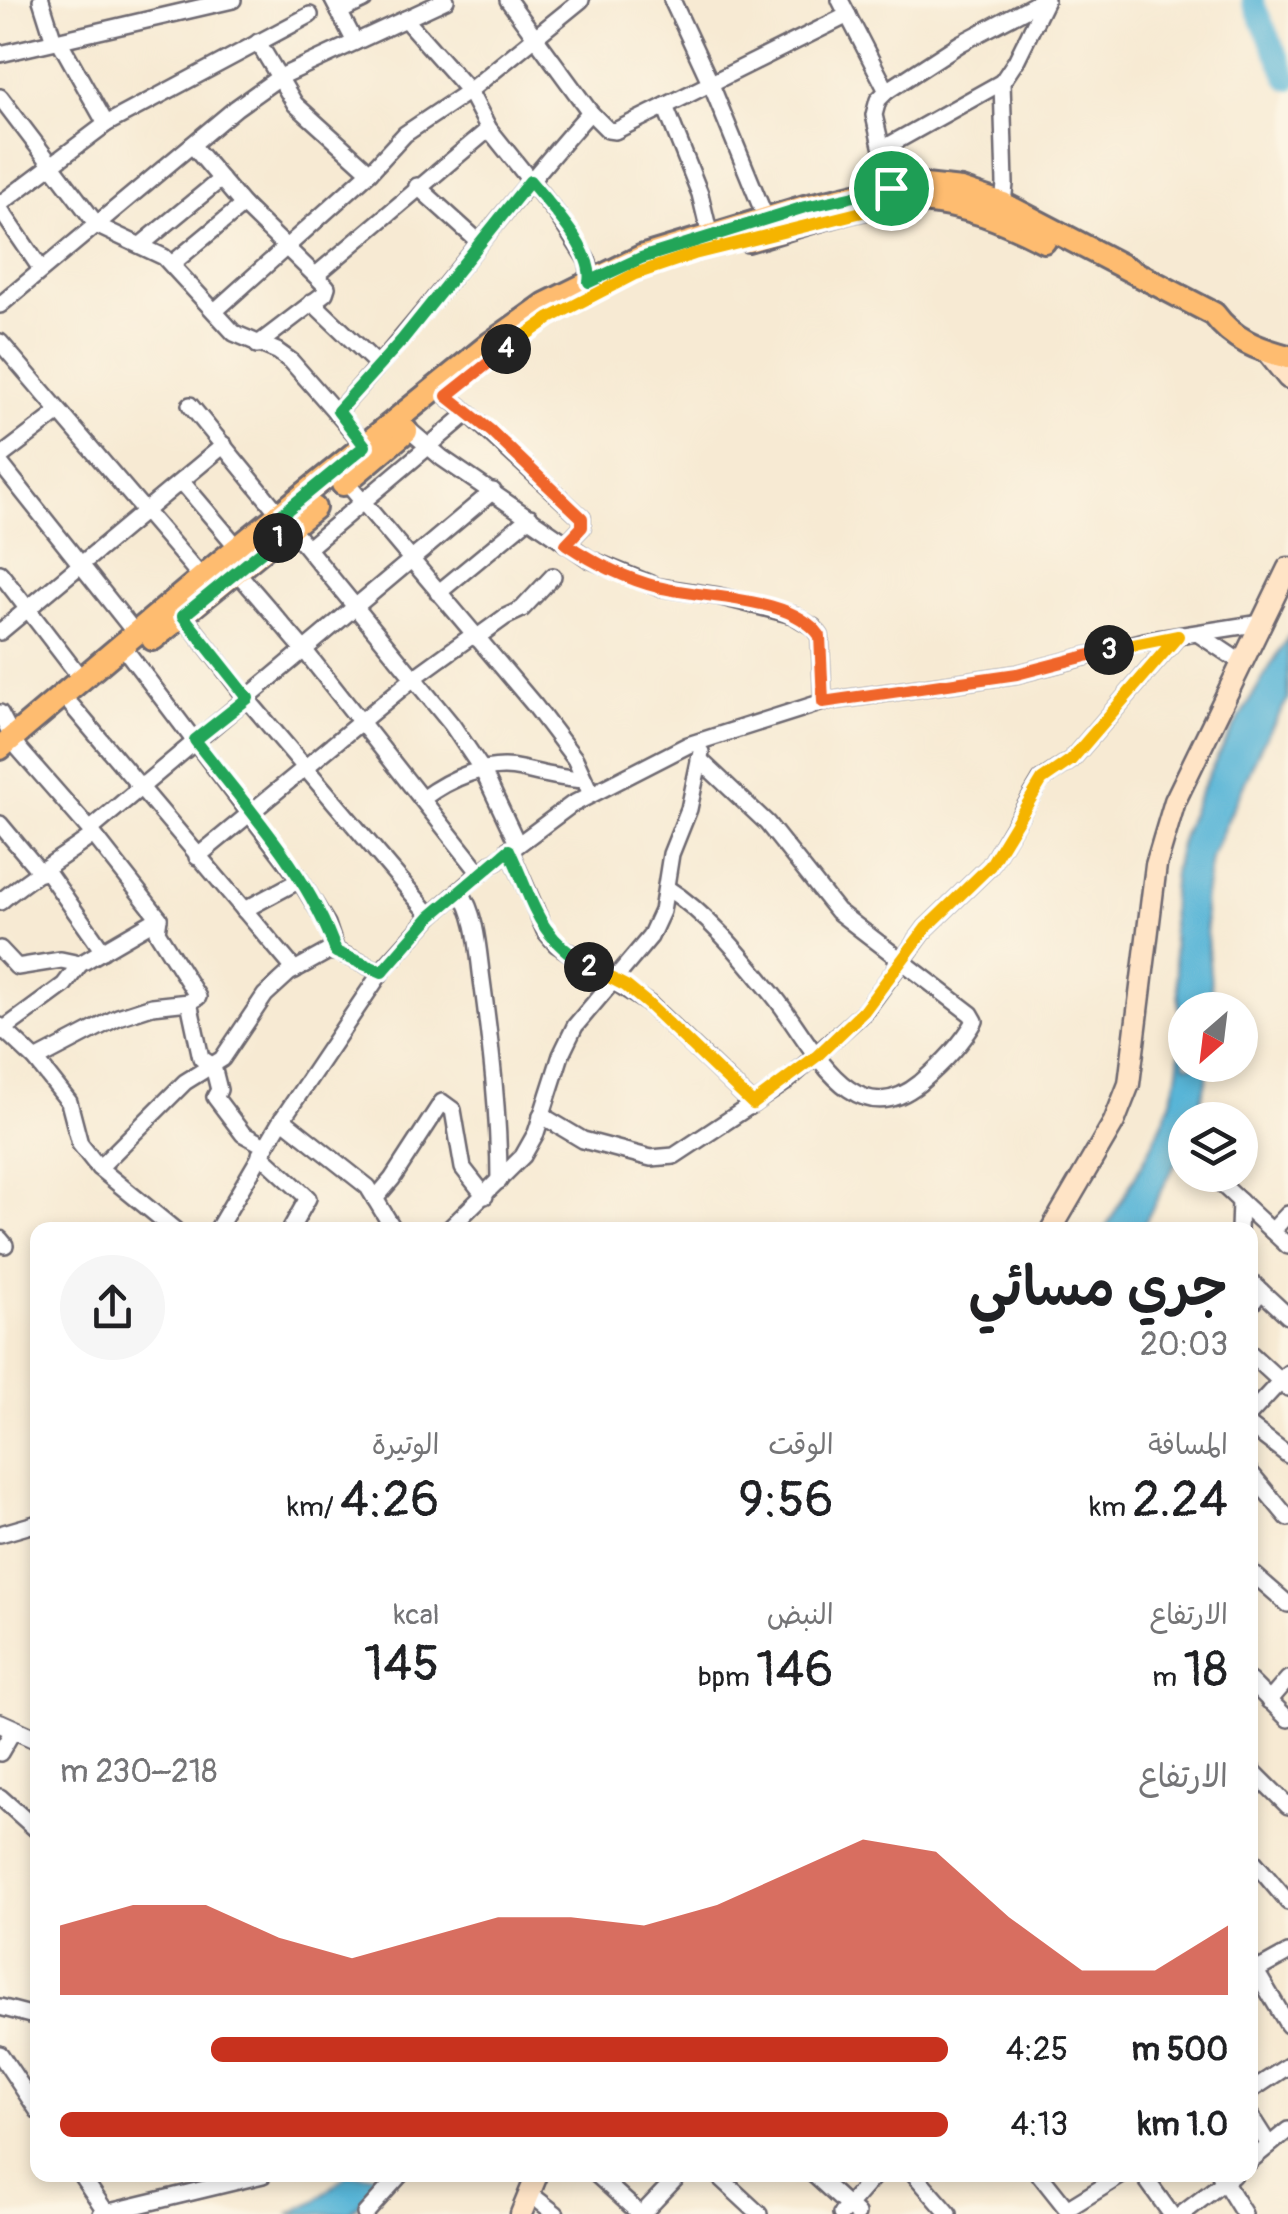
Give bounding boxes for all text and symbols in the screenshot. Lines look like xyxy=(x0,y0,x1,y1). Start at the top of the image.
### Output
pin xyxy=(849,146,934,231)
icon: arrive xyxy=(864,161,919,216)
pin: 4 xyxy=(481,324,531,374)
text: 4 xyxy=(498,331,514,366)
pin: 1 xyxy=(253,513,303,563)
text: 1 xyxy=(273,520,283,555)
pin: 3 xyxy=(1084,625,1134,675)
text: 3 xyxy=(1101,632,1117,667)
pin: 2 xyxy=(564,942,614,992)
text: 2 xyxy=(581,949,597,984)
north arrow xyxy=(1168,992,1258,1082)
map controls xyxy=(1168,992,1258,1192)
button: layers xyxy=(1168,1102,1258,1192)
text: جري مسائي xyxy=(968,1253,1228,1322)
button: share xyxy=(60,1255,165,1360)
text: 20:03 xyxy=(1140,1325,1228,1365)
text: الوتيرة xyxy=(372,1428,439,1463)
text: الوقت xyxy=(768,1428,834,1463)
text: المسافة xyxy=(1148,1428,1228,1463)
text: 4:26 xyxy=(340,1469,439,1532)
text: 9:56 xyxy=(738,1469,834,1532)
text: 2.24 xyxy=(1132,1469,1228,1532)
text: /km xyxy=(287,1490,340,1525)
text: km xyxy=(1090,1490,1132,1525)
text: kcal xyxy=(394,1598,439,1633)
text: النبض xyxy=(767,1598,834,1633)
text: الارتفاع xyxy=(1149,1598,1228,1633)
text: 145 xyxy=(364,1633,439,1696)
text: 146 xyxy=(756,1639,834,1702)
text: 18 xyxy=(1183,1639,1228,1702)
text: bpm xyxy=(698,1660,756,1695)
text: m xyxy=(1152,1660,1183,1695)
text: 218–230 m xyxy=(60,1752,217,1792)
text: الارتفاع xyxy=(1138,1757,1228,1797)
text: 4:25 xyxy=(1006,2030,1068,2070)
text: 500 m xyxy=(1132,2030,1228,2070)
text: 4:13 xyxy=(1011,2105,1068,2145)
text: 1.0 km xyxy=(1138,2105,1228,2145)

